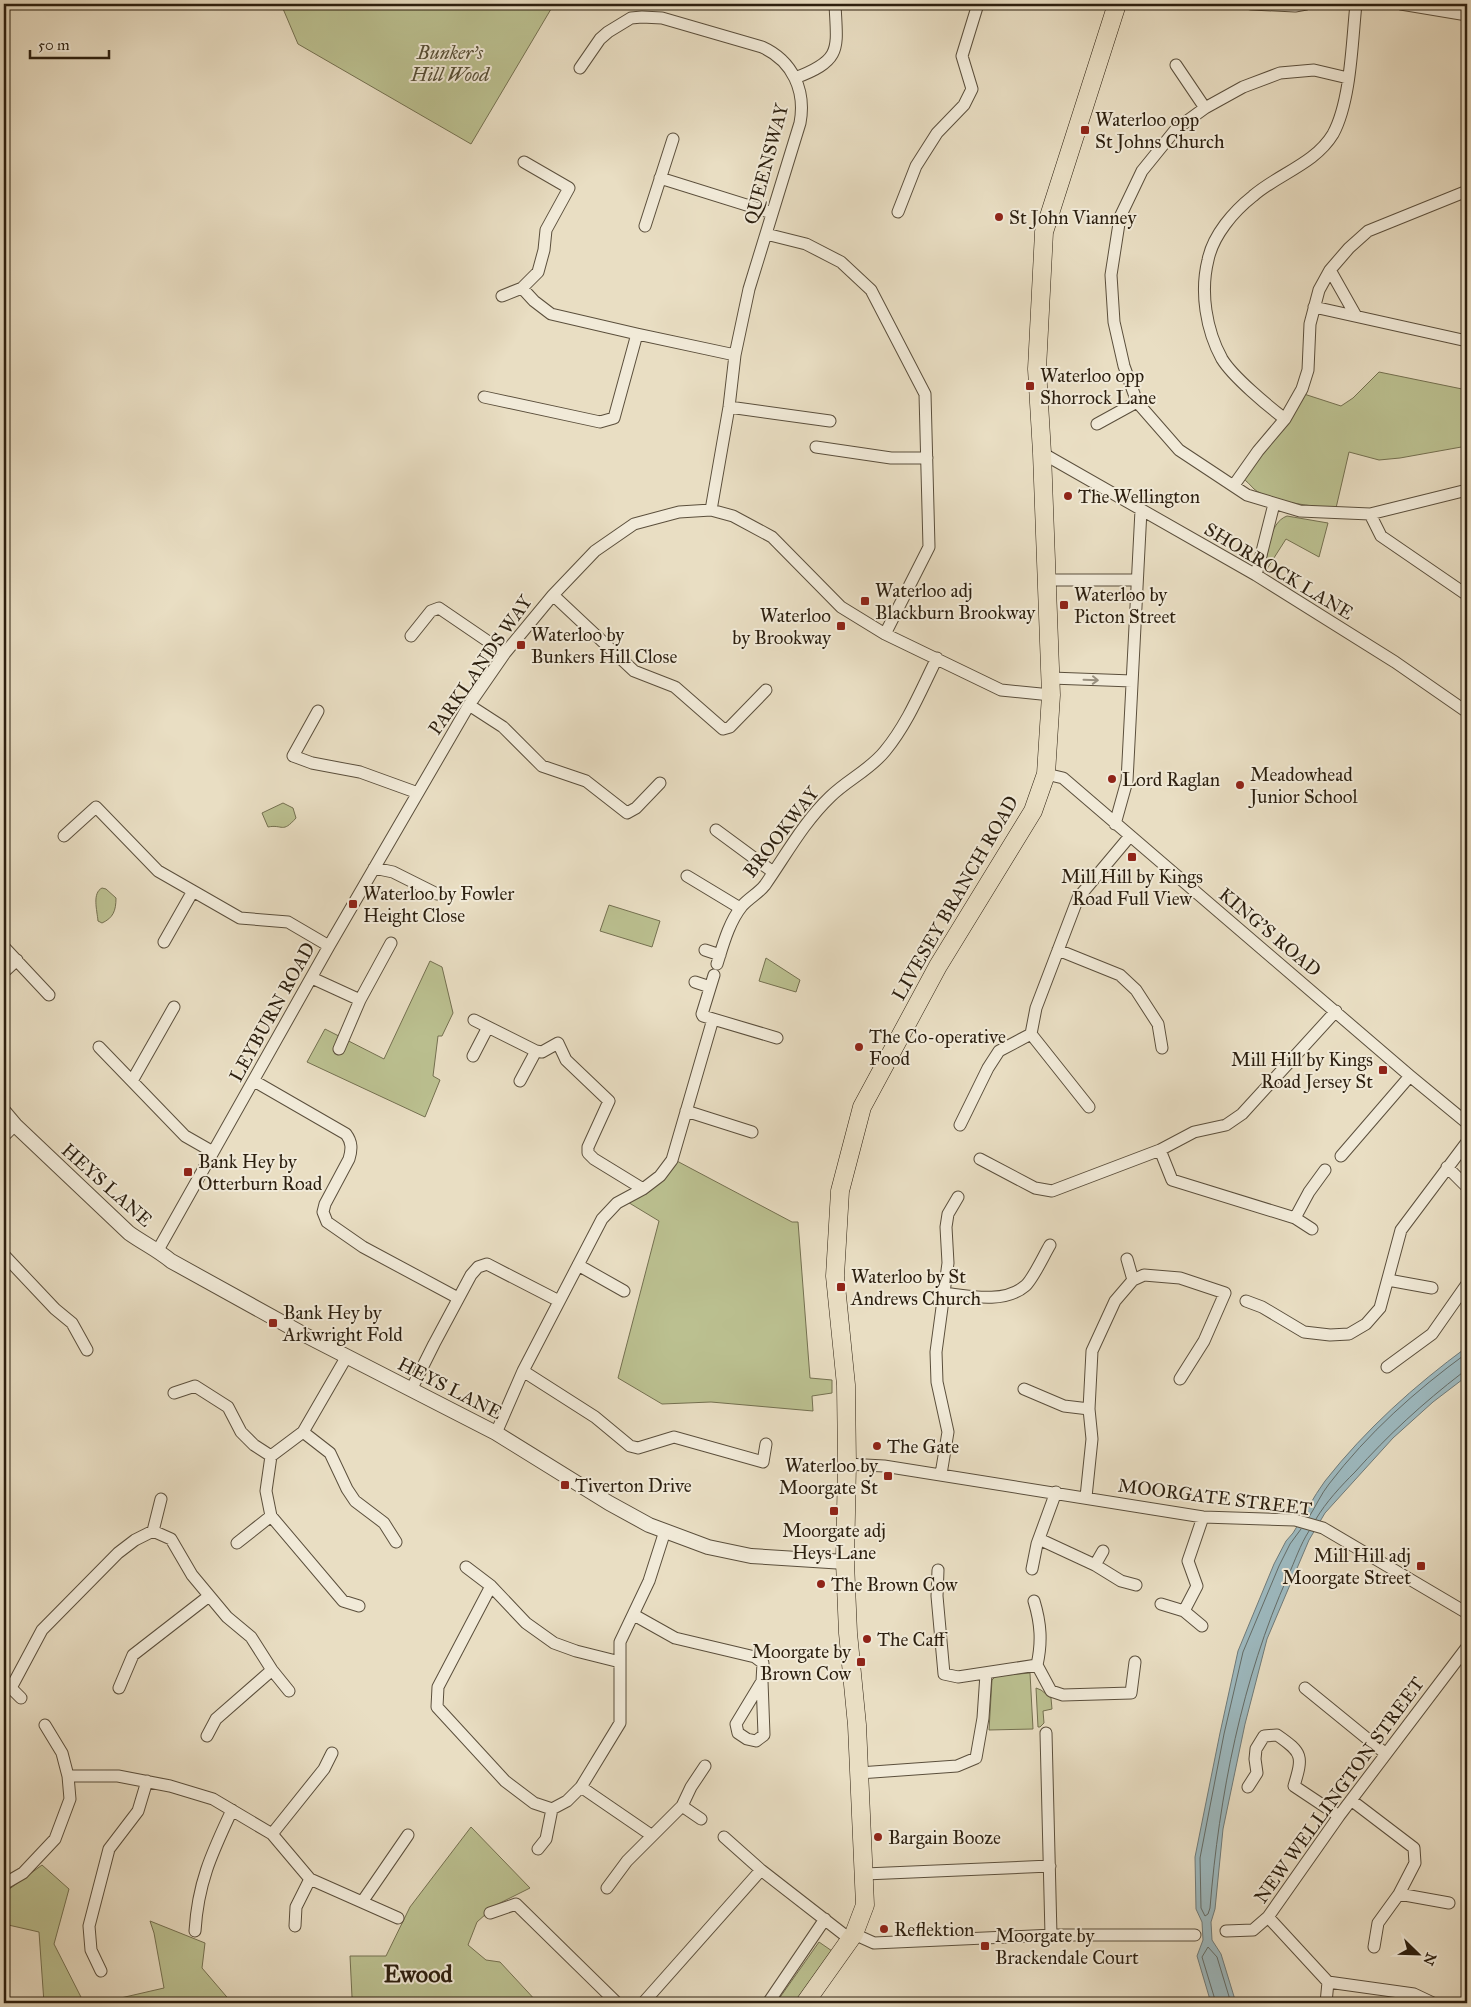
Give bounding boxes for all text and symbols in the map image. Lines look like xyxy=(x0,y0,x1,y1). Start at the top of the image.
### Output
scale bar xyxy=(30,28,109,60)
text: 50 m xyxy=(38,36,70,54)
park label: Bunker's Hill Wood xyxy=(410,41,490,86)
street label: QUEENSWAY xyxy=(739,100,793,227)
place label: Waterloo opp St Johns Church xyxy=(1095,108,1225,154)
marker: Waterloo opp St Johns Church xyxy=(1079,124,1091,136)
place label: St John Vianney xyxy=(1009,206,1137,230)
marker: St John Vianney xyxy=(993,211,1005,223)
place label: Waterloo opp Shorrock Lane xyxy=(1040,364,1156,409)
marker: Waterloo opp Shorrock Lane xyxy=(1024,380,1036,392)
place label: The Wellington xyxy=(1078,485,1200,509)
marker: The Wellington xyxy=(1062,490,1074,502)
street label: SHORROCK LANE xyxy=(1200,517,1358,625)
place label: Waterloo adj Blackburn Brookway xyxy=(875,579,1036,624)
place label: Waterloo by Picton Street xyxy=(1074,583,1176,628)
street label: PARKLANDS WAY xyxy=(423,590,537,739)
marker: Waterloo adj Blackburn Brookway xyxy=(859,595,871,607)
marker: Waterloo by Picton Street xyxy=(1058,599,1070,611)
place label: Waterloo by Brookway xyxy=(732,604,832,649)
marker: Waterloo by Brookway xyxy=(835,620,847,632)
place label: Waterloo by Bunkers Hill Close xyxy=(531,623,677,668)
marker: Waterloo by Bunkers Hill Close xyxy=(515,639,527,651)
one-way arrow xyxy=(1082,675,1099,685)
place label: Meadowhead Junior School xyxy=(1248,763,1358,809)
place label: Lord Raglan xyxy=(1122,768,1220,792)
marker: Lord Raglan xyxy=(1106,773,1118,785)
marker: Meadowhead Junior School xyxy=(1234,779,1246,791)
street label: BROOKWAY xyxy=(738,781,824,882)
street label: LIVESEY BRANCH ROAD xyxy=(887,792,1023,1004)
marker: Mill Hill by Kings Road Full View xyxy=(1126,851,1138,863)
place label: Mill Hill by Kings Road Full View xyxy=(1061,865,1203,910)
place label: Waterloo by Fowler Height Close xyxy=(363,882,515,928)
street label: KING'S ROAD xyxy=(1214,883,1326,981)
marker: Waterloo by Fowler Height Close xyxy=(347,898,359,910)
street label: LEYBURN ROAD xyxy=(224,938,320,1086)
place label: The Co-operative Food xyxy=(869,1025,1006,1070)
marker: The Co-operative Food xyxy=(853,1041,865,1053)
place label: Mill Hill by Kings Road Jersey St xyxy=(1231,1048,1373,1094)
marker: Mill Hill by Kings Road Jersey St xyxy=(1377,1064,1389,1076)
street label: HEYS LANE xyxy=(57,1138,157,1232)
place label: Bank Hey by Otterburn Road xyxy=(198,1150,323,1195)
marker: Bank Hey by Otterburn Road xyxy=(182,1166,194,1178)
place label: Waterloo by St Andrews Church xyxy=(850,1265,982,1310)
marker: Waterloo by St Andrews Church xyxy=(835,1281,847,1293)
place label: Bank Hey by Arkwright Fold xyxy=(282,1301,403,1347)
marker: Bank Hey by Arkwright Fold xyxy=(267,1317,279,1329)
street label: HEYS LANE xyxy=(394,1352,506,1424)
place label: The Gate xyxy=(887,1435,959,1458)
marker: The Gate xyxy=(871,1440,883,1452)
place label: Waterloo by Moorgate St xyxy=(779,1454,879,1500)
marker: Waterloo by Moorgate St xyxy=(882,1470,894,1482)
place label: Tiverton Drive xyxy=(575,1474,692,1497)
street label: MOORGATE STREET xyxy=(1117,1474,1313,1520)
marker: Tiverton Drive xyxy=(559,1479,571,1491)
marker: Moorgate adj Heys Lane xyxy=(828,1505,840,1517)
place label: Moorgate adj Heys Lane xyxy=(782,1519,886,1564)
place label: Mill Hill adj Moorgate Street xyxy=(1282,1544,1411,1590)
marker: Mill Hill adj Moorgate Street xyxy=(1415,1560,1427,1572)
place label: The Brown Cow xyxy=(831,1573,958,1596)
marker: The Brown Cow xyxy=(815,1578,827,1590)
place label: The Caff xyxy=(877,1628,949,1651)
marker: The Caff xyxy=(861,1633,873,1645)
place label: Moorgate by Brown Cow xyxy=(752,1640,852,1685)
marker: Moorgate by Brown Cow xyxy=(855,1656,867,1668)
street label: NEW WELLINGTON STREET xyxy=(1249,1672,1429,1908)
place label: Bargain Booze xyxy=(888,1826,1001,1850)
marker: Bargain Booze xyxy=(872,1831,884,1843)
place label: Reflektion xyxy=(894,1918,974,1941)
marker: Reflektion xyxy=(878,1923,890,1935)
place label: Moorgate by Brackendale Court xyxy=(995,1924,1139,1969)
north arrow xyxy=(1394,1930,1444,1980)
marker: Moorgate by Brackendale Court xyxy=(979,1940,991,1952)
text: N xyxy=(1419,1950,1440,1968)
district label: Ewood xyxy=(384,1959,453,1989)

